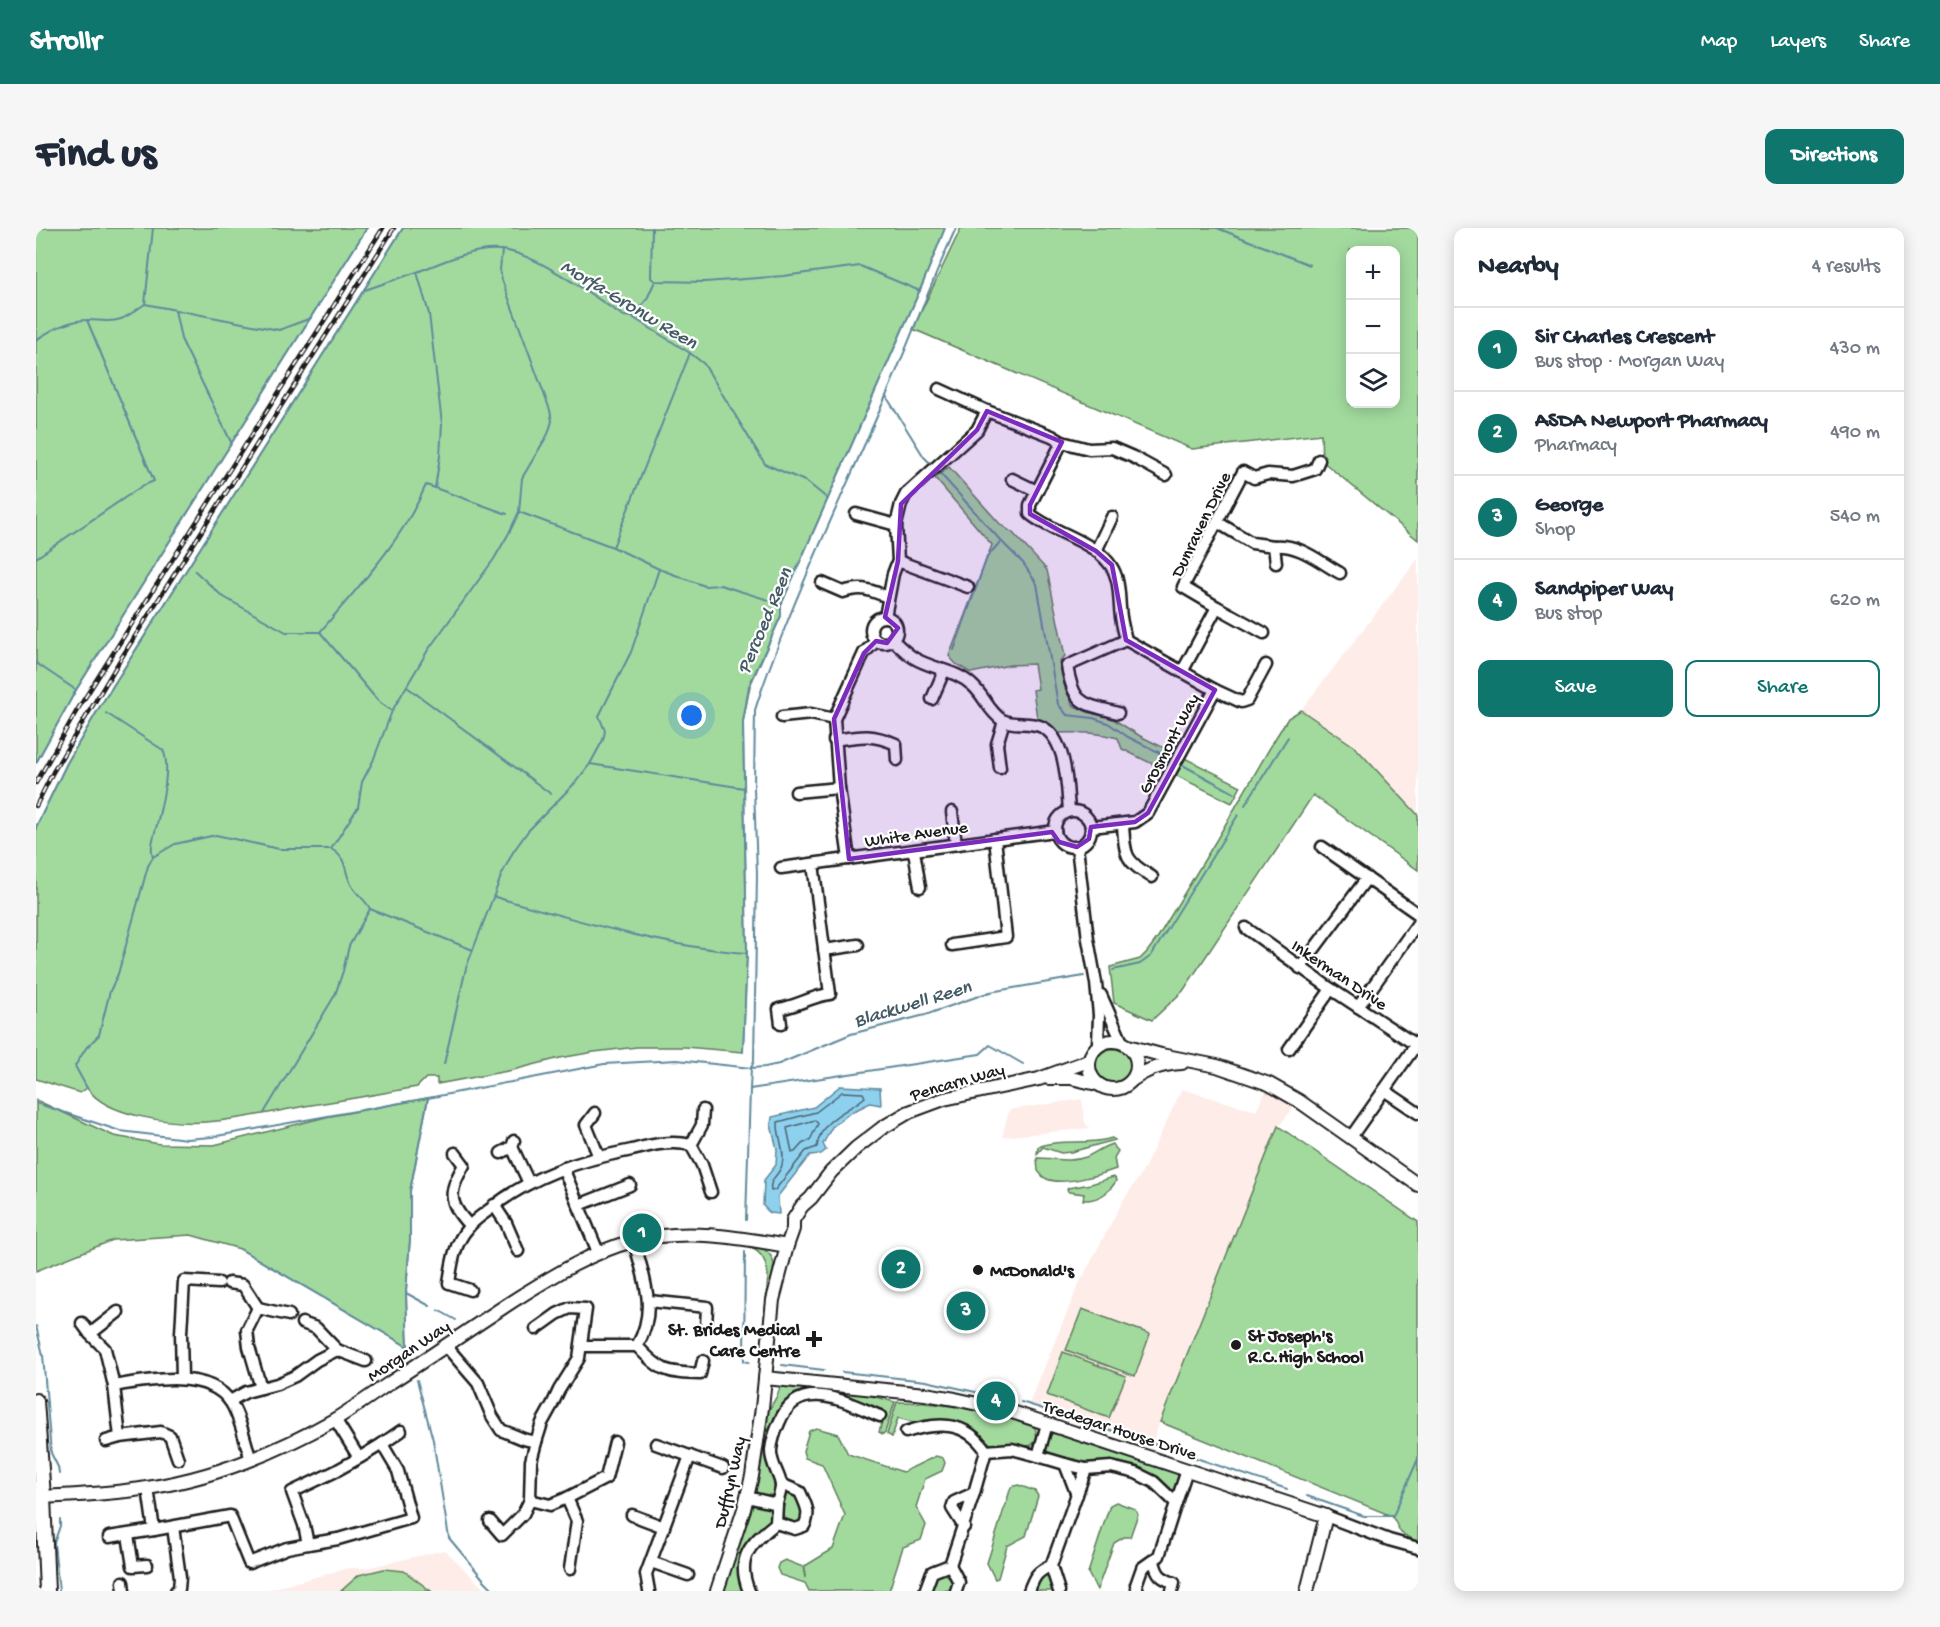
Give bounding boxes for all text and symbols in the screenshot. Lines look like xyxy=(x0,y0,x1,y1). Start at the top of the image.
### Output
text: Strollr xyxy=(30,26,101,59)
text: Map xyxy=(1701,30,1737,55)
text: Layers xyxy=(1770,30,1826,55)
text: Share xyxy=(1859,30,1910,55)
button: Directions xyxy=(1765,129,1904,184)
text: Find us xyxy=(36,132,156,181)
map controls xyxy=(1346,246,1400,408)
button: + xyxy=(1346,246,1400,300)
text: Nearby xyxy=(1478,252,1559,283)
water label: Morfa-Gronw Reen xyxy=(556,256,701,356)
text: 4 results xyxy=(1812,256,1880,279)
button: − xyxy=(1346,300,1400,354)
text: Sir Charles Crescent xyxy=(1535,325,1714,351)
text: 1 xyxy=(1493,338,1502,361)
text: 430 m xyxy=(1830,338,1880,361)
text: Bus stop · Morgan Way xyxy=(1535,351,1724,374)
button: layers xyxy=(1346,354,1400,408)
text: ASDA Newport Pharmacy xyxy=(1535,409,1768,435)
text: 2 xyxy=(1493,422,1502,445)
text: 490 m xyxy=(1830,422,1880,445)
text: Pharmacy xyxy=(1535,435,1617,458)
street label: Dunraven Drive xyxy=(1167,468,1237,582)
text: George xyxy=(1535,493,1603,519)
text: 3 xyxy=(1492,506,1503,529)
text: 540 m xyxy=(1830,506,1880,529)
text: Shop xyxy=(1535,519,1575,542)
water label: Percoed Reen xyxy=(734,564,799,678)
text: Sandpiper Way xyxy=(1535,577,1673,603)
text: 4 xyxy=(1493,590,1502,613)
text: 620 m xyxy=(1830,590,1880,613)
text: Bus stop xyxy=(1535,603,1602,626)
button: Save xyxy=(1478,660,1673,717)
button: Share xyxy=(1685,660,1880,717)
street label: Grosmont Way xyxy=(1135,691,1205,798)
your location xyxy=(677,701,706,730)
street label: White Avenue xyxy=(863,818,970,853)
street label: Inkerman Drive xyxy=(1287,936,1391,1016)
water label: Blackwell Reen xyxy=(852,976,975,1034)
street label: Pencarn Way xyxy=(907,1060,1007,1107)
pin: 1 xyxy=(622,1210,662,1256)
pin: 2 xyxy=(882,1246,920,1292)
place label: McDonald's xyxy=(990,1262,1075,1283)
marker: McDonald's xyxy=(971,1263,985,1277)
pin: 3 xyxy=(946,1288,986,1334)
street label: Morgan Way xyxy=(364,1317,455,1387)
place label: St. Brides Medical Care Centre xyxy=(668,1321,801,1363)
place label: St Joseph's R.C.High School xyxy=(1247,1327,1364,1369)
marker: St. Brides Medical Care Centre xyxy=(805,1330,823,1348)
marker: St Joseph's R.C.High School xyxy=(1229,1338,1243,1352)
pin: 4 xyxy=(976,1378,1016,1424)
street label: Tredegar House Drive xyxy=(1039,1396,1200,1466)
street label: Duffryn Way xyxy=(710,1435,752,1531)

